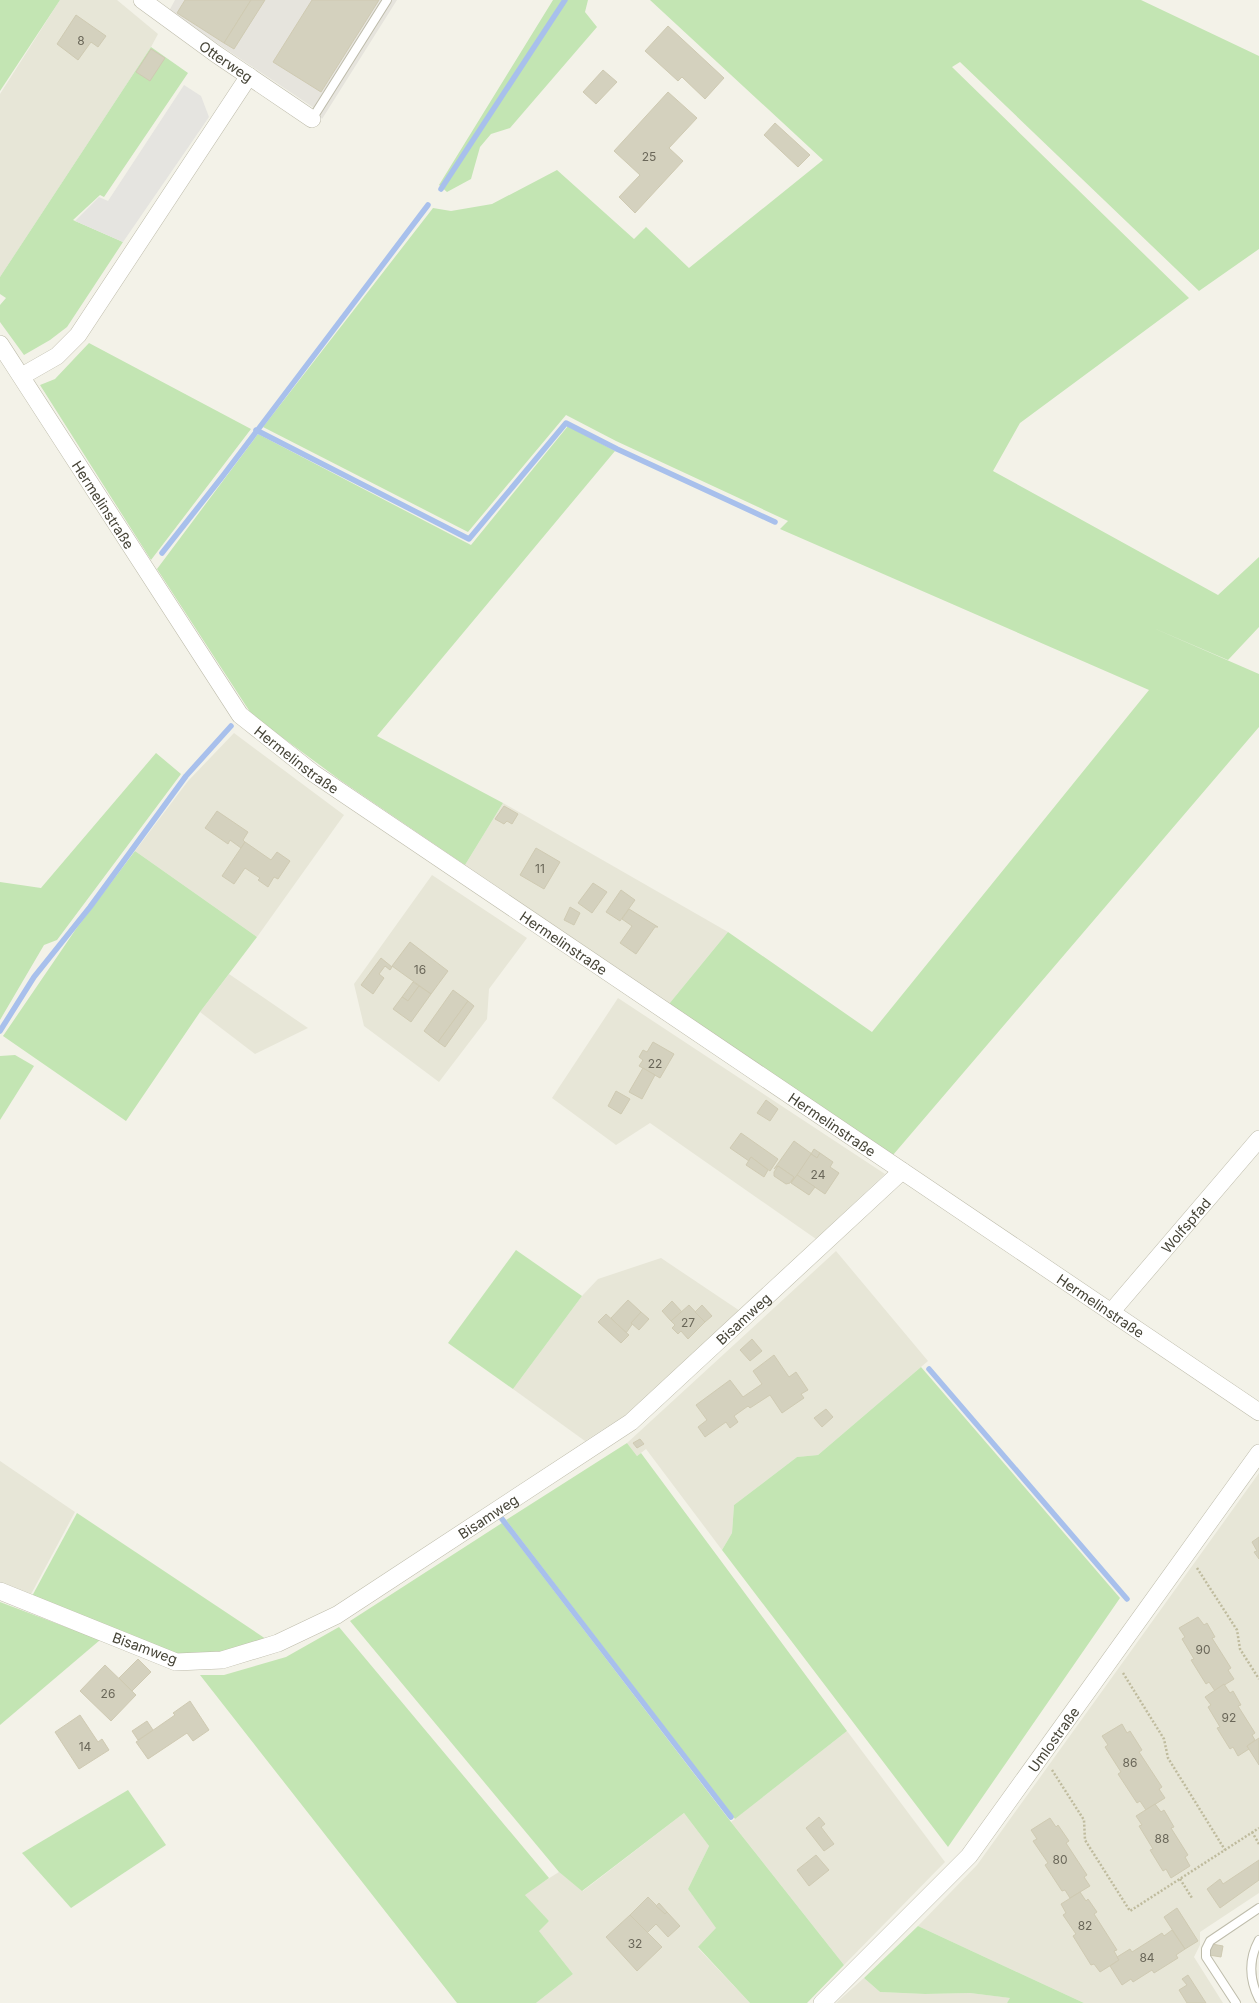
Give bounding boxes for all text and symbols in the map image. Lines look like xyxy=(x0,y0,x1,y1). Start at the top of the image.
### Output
house number: 8 xyxy=(77,33,85,48)
street label: Otterweg xyxy=(196,36,256,85)
house number: 25 xyxy=(642,149,656,164)
street label: Hermelinstraße xyxy=(69,457,138,552)
street label: Hermelinstraße xyxy=(251,722,342,797)
house number: 11 xyxy=(535,861,545,876)
street label: Hermelinstraße xyxy=(517,907,611,978)
house number: 16 xyxy=(414,962,426,977)
house number: 22 xyxy=(648,1056,662,1071)
street label: Hermelinstraße xyxy=(786,1088,879,1159)
house number: 24 xyxy=(811,1167,826,1182)
street label: Wolfspfad xyxy=(1157,1194,1214,1256)
street label: Hermelinstraße xyxy=(1054,1270,1148,1341)
street label: Bisamweg xyxy=(712,1289,774,1348)
house number: 27 xyxy=(681,1315,695,1330)
street label: Bisamweg xyxy=(455,1490,521,1542)
street label: Bisamweg xyxy=(110,1628,180,1668)
house number: 90 xyxy=(1195,1642,1211,1657)
house number: 26 xyxy=(101,1686,115,1701)
street label: Umlostraße xyxy=(1024,1703,1082,1775)
house number: 92 xyxy=(1222,1710,1236,1725)
house number: 14 xyxy=(79,1739,92,1754)
house number: 86 xyxy=(1123,1755,1137,1770)
house number: 88 xyxy=(1155,1831,1169,1846)
house number: 80 xyxy=(1053,1852,1068,1867)
house number: 82 xyxy=(1078,1918,1092,1933)
house number: 32 xyxy=(628,1936,642,1951)
house number: 84 xyxy=(1139,1950,1155,1965)

